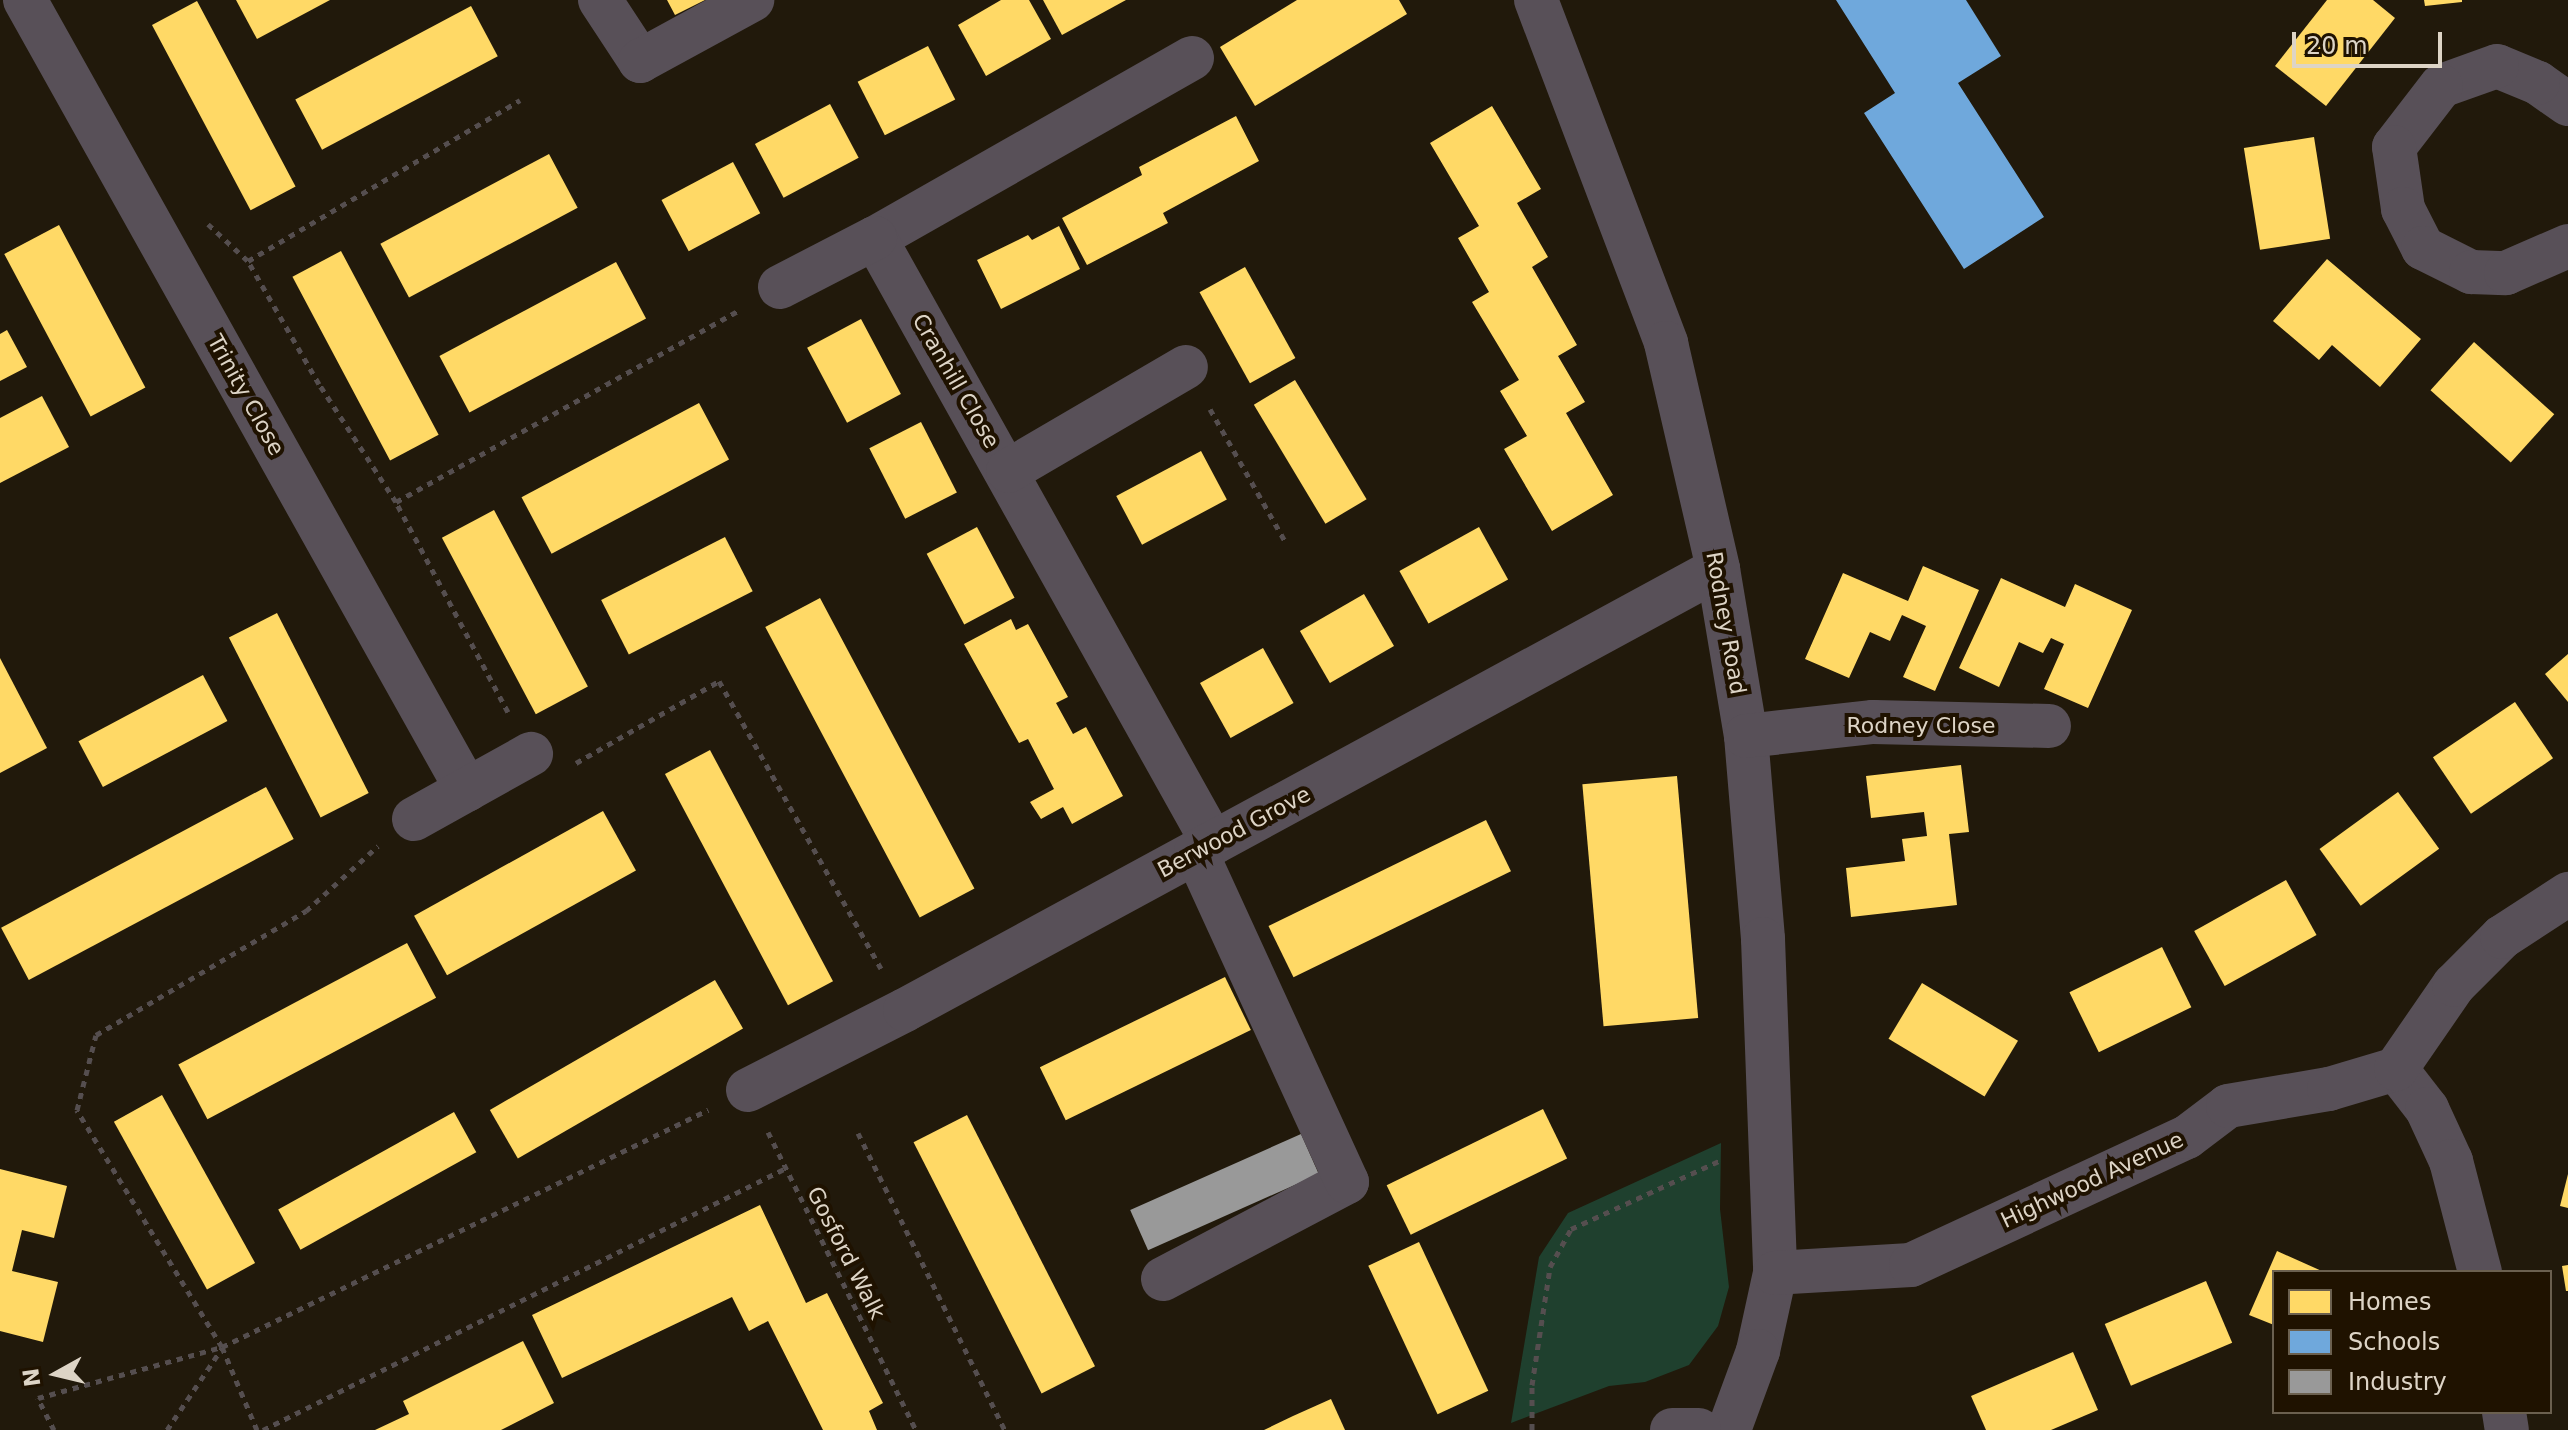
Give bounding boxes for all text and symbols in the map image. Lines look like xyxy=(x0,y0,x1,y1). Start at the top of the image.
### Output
scale bar xyxy=(2296,16,2446,66)
text: 20 m xyxy=(2306,32,2368,60)
street label: Cranhill Close xyxy=(907,309,1005,453)
street label: Trinity Close xyxy=(202,330,290,460)
street label: Rodney Road xyxy=(1700,550,1752,696)
street label: Rodney Close xyxy=(1846,713,1996,739)
street label: Berwood Grove xyxy=(1153,781,1315,883)
street label: Highwood Avenue xyxy=(1997,1126,2187,1234)
street label: Gosford Walk xyxy=(801,1182,891,1324)
legend xyxy=(2272,1270,2552,1414)
text: Homes xyxy=(2348,1288,2431,1316)
text: Schools xyxy=(2348,1328,2440,1356)
north arrow xyxy=(16,1334,96,1414)
text: N xyxy=(18,1367,45,1388)
text: Industry xyxy=(2348,1368,2447,1396)

